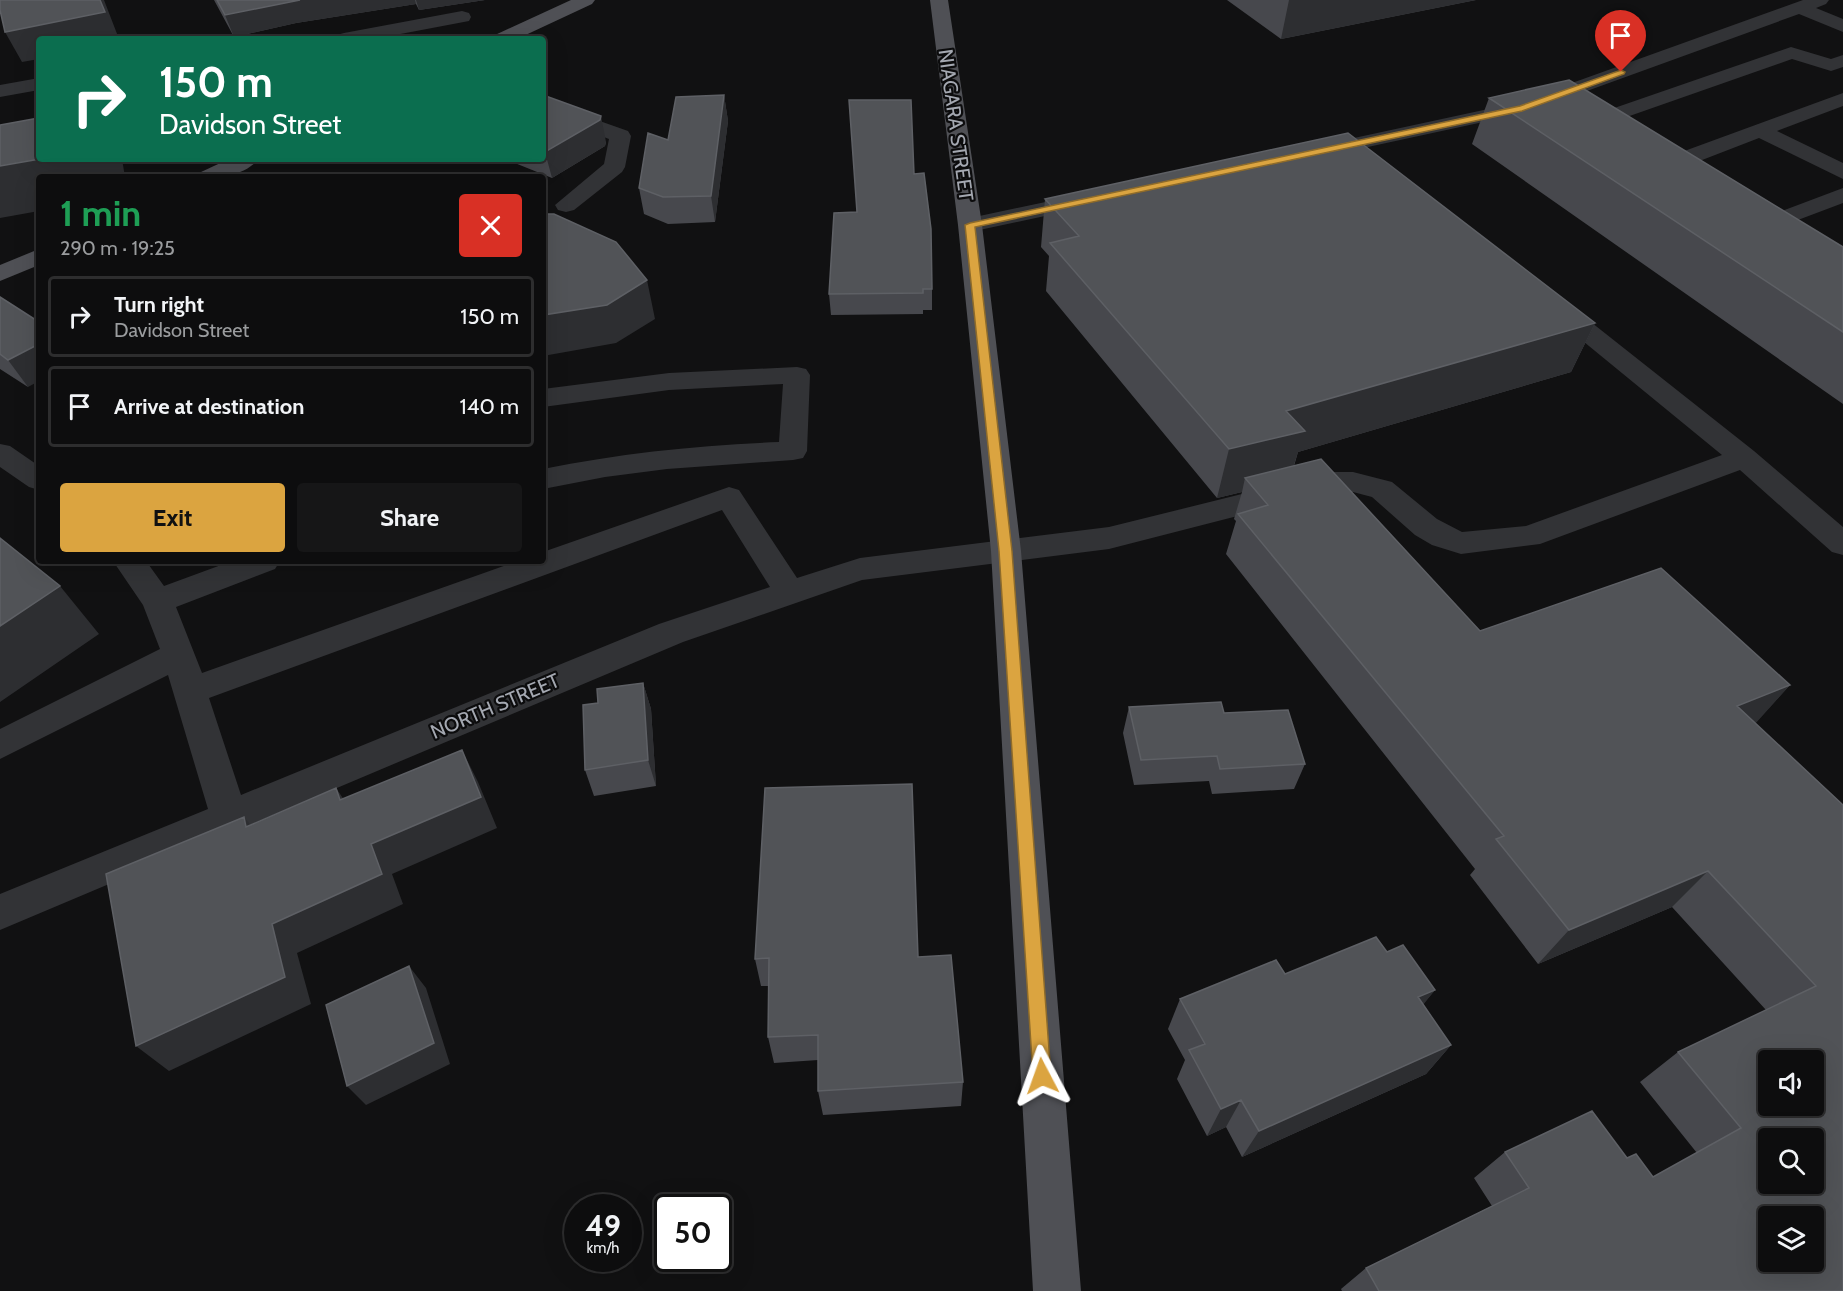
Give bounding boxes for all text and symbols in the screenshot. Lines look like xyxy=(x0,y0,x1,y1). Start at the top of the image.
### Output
pin xyxy=(1595,10,1646,72)
icon: arrive xyxy=(1604,19,1637,52)
street label: NIAGARA STREET xyxy=(933,48,979,203)
text: 150 m xyxy=(159,56,273,108)
icon: right xyxy=(60,60,138,138)
text: Davidson Street xyxy=(159,108,341,141)
text: 1 min xyxy=(60,191,141,235)
button: close xyxy=(459,194,522,257)
text: 290 m · 19:25 xyxy=(60,236,175,260)
text: Turn right xyxy=(114,291,204,318)
icon: right xyxy=(63,300,96,333)
text: 150 m xyxy=(460,303,519,330)
text: Davidson Street xyxy=(114,318,249,342)
icon: arrive xyxy=(63,390,96,423)
text: Arrive at destination xyxy=(114,393,304,420)
text: 140 m xyxy=(460,393,519,420)
button: Exit xyxy=(60,483,285,552)
button: Share xyxy=(297,483,522,552)
street label: NORTH STREET xyxy=(427,668,563,744)
position arrow xyxy=(1010,1044,1074,1108)
map controls xyxy=(1758,1050,1824,1272)
button: sound xyxy=(1758,1050,1824,1116)
button: search xyxy=(1758,1128,1824,1194)
speed limit sign: 50 xyxy=(654,1194,732,1272)
button: layers xyxy=(1758,1206,1824,1272)
text: 49 xyxy=(585,1207,621,1244)
text: km/h xyxy=(587,1239,619,1257)

